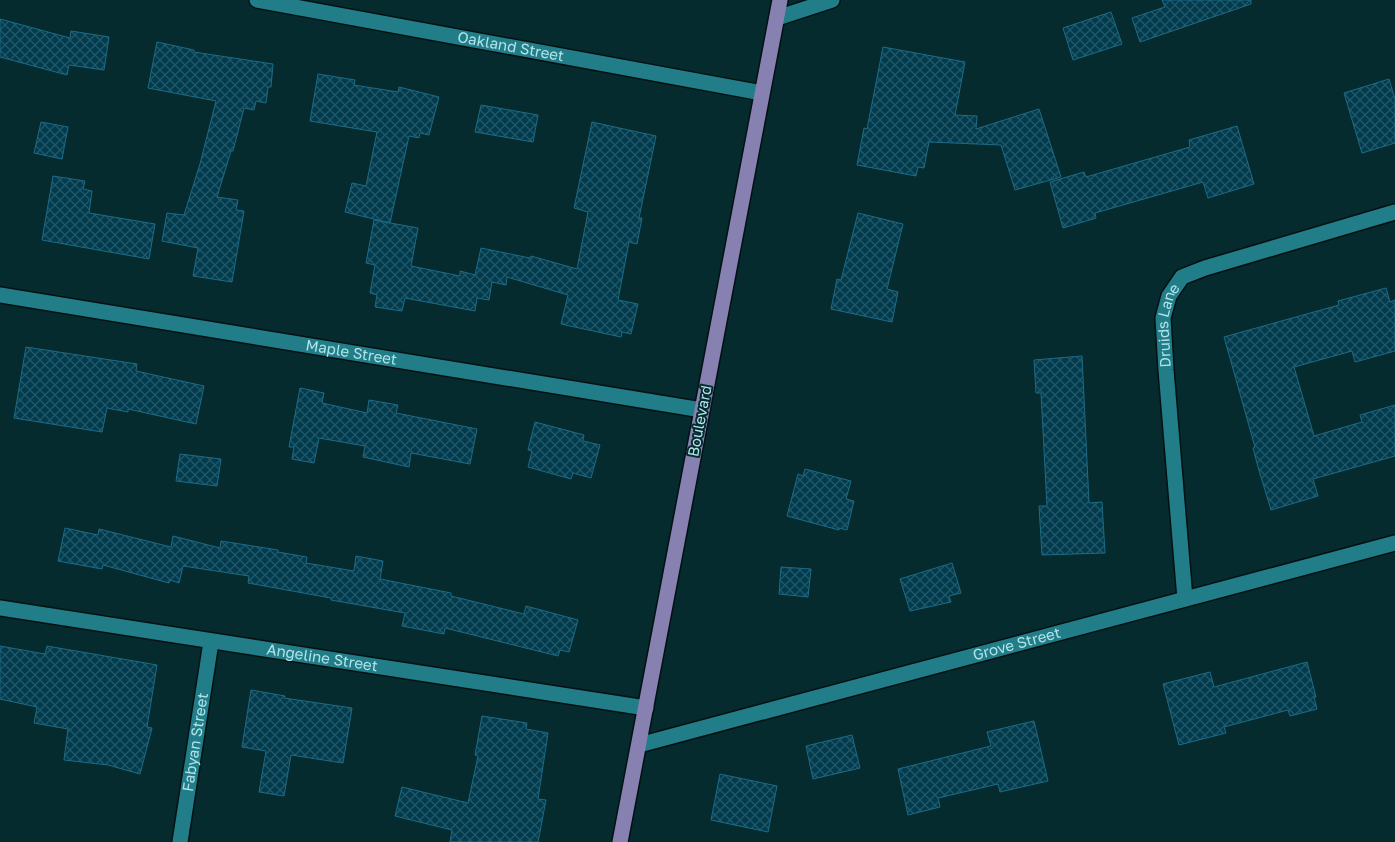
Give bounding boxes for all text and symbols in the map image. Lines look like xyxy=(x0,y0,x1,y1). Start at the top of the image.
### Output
street label: Oakland Street xyxy=(456,27,566,64)
street label: Druids Lane xyxy=(1153,279,1183,368)
street label: Maple Street xyxy=(305,335,398,368)
street label: Boulevard xyxy=(683,383,715,458)
street label: Grove Street xyxy=(971,623,1062,663)
street label: Angeline Street xyxy=(265,639,379,674)
street label: Fabyan Street xyxy=(178,691,211,793)

